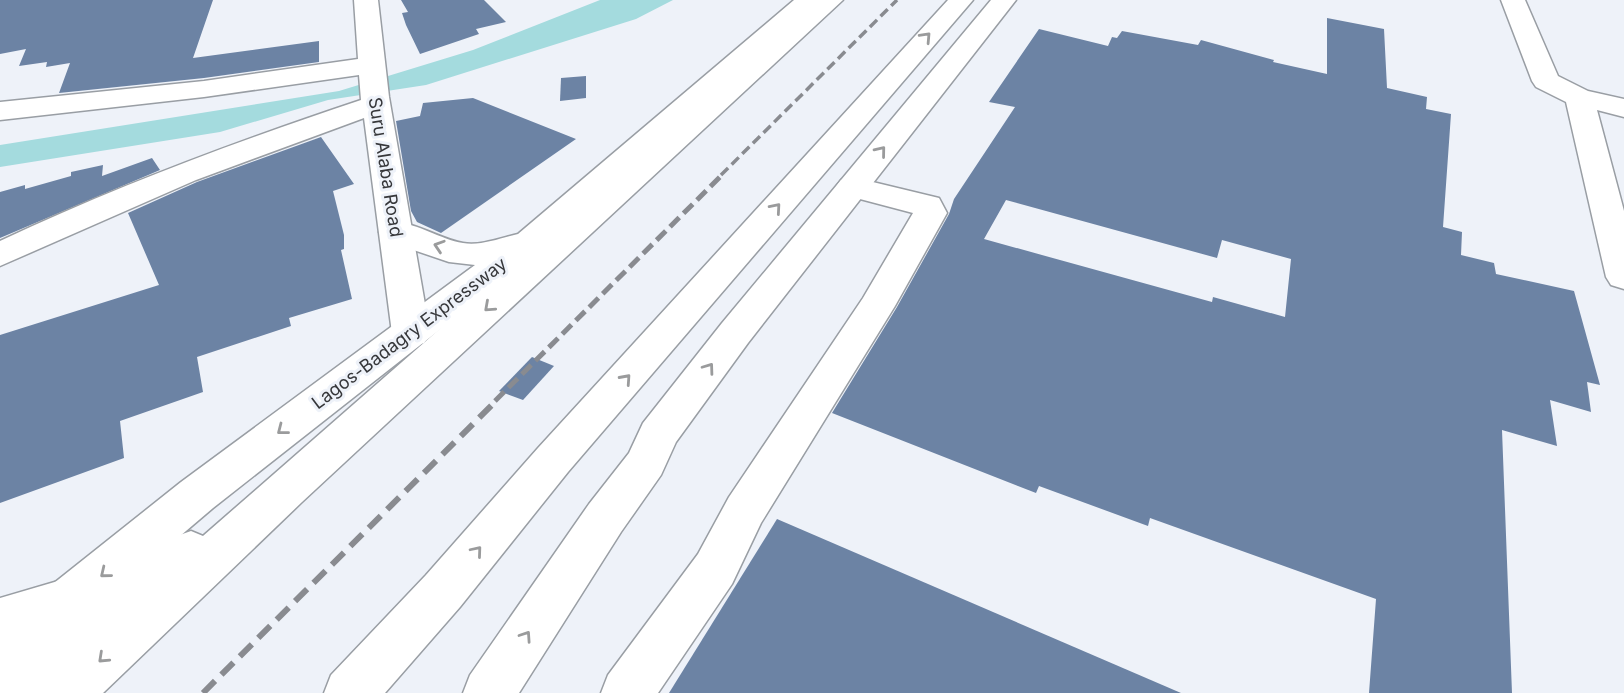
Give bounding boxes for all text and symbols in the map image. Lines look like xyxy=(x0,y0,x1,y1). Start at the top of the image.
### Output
one-way arrow xyxy=(918,32,931,45)
street label: Suru Alaba Road xyxy=(365,96,407,238)
one-way arrow xyxy=(873,147,885,160)
one-way arrow xyxy=(768,203,780,216)
one-way arrow xyxy=(433,240,445,254)
street label: Lagos-Badagry Expressway xyxy=(307,253,511,413)
one-way arrow xyxy=(484,299,497,311)
one-way arrow xyxy=(701,363,713,376)
one-way arrow xyxy=(617,374,630,387)
one-way arrow xyxy=(277,421,289,434)
one-way arrow xyxy=(469,546,481,559)
one-way arrow xyxy=(101,565,114,577)
one-way arrow xyxy=(518,631,531,644)
one-way arrow xyxy=(98,650,111,663)

